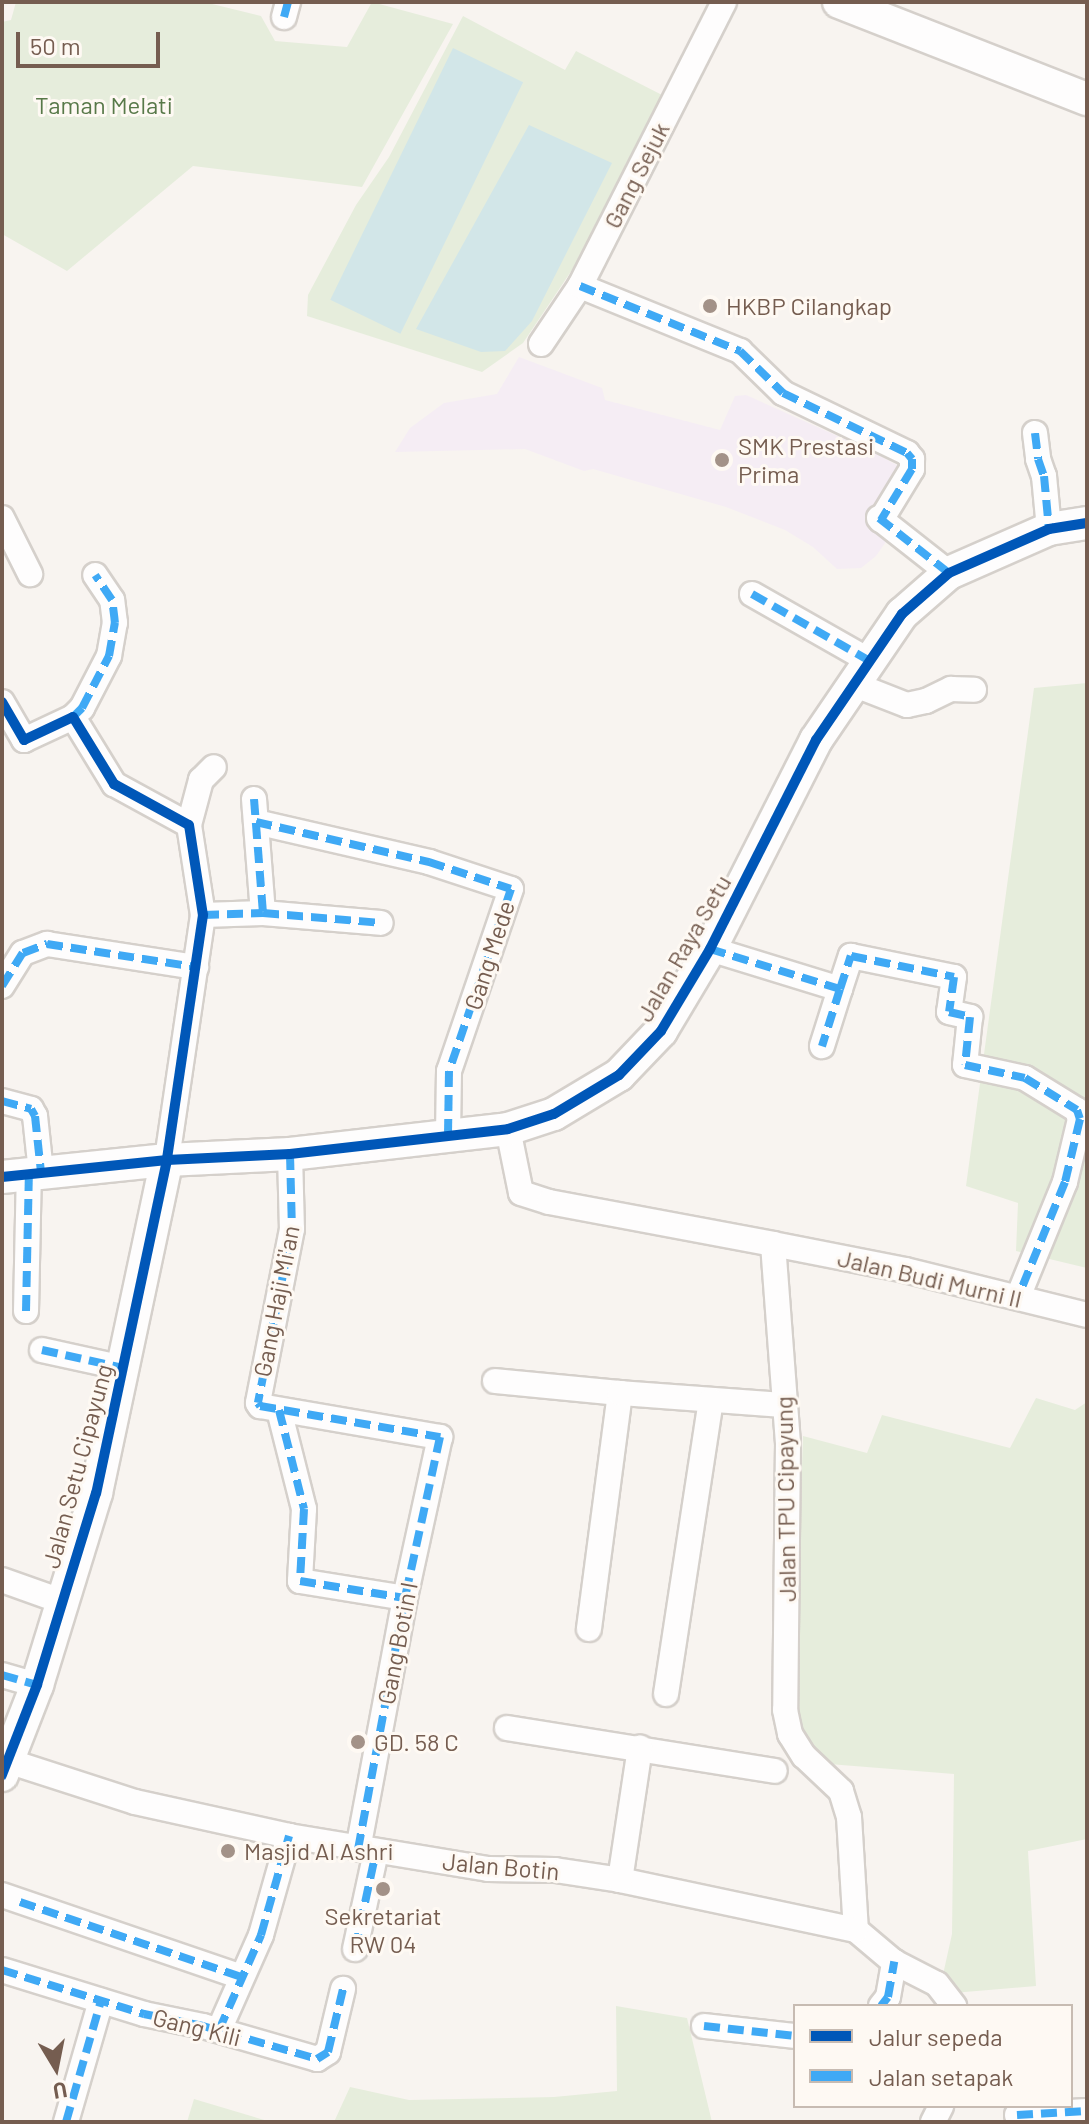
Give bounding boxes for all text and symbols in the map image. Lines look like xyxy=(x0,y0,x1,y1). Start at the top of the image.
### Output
scale bar xyxy=(20,16,164,66)
text: 50 m xyxy=(30,31,81,60)
park label: Taman Melati xyxy=(35,91,173,119)
street label: Gang Sejuk xyxy=(597,117,675,233)
place label: HKBP Cilangkap xyxy=(726,292,892,320)
marker: HKBP Cilangkap xyxy=(701,297,719,315)
place label: SMK Prestasi Prima xyxy=(738,432,874,488)
marker: SMK Prestasi Prima xyxy=(713,451,731,469)
street label: Jalan Raya Setu xyxy=(629,870,737,1026)
street label: Gang Mede xyxy=(458,897,520,1013)
street label: Gang Haji Mi'an xyxy=(247,1223,305,1379)
street label: Jalan Budi Murni II xyxy=(835,1243,1025,1313)
street label: Jalan Setu Cipayung xyxy=(36,1361,118,1571)
street label: Jalan TPU Cipayung xyxy=(769,1396,801,1602)
street label: Gang Botin I xyxy=(371,1579,423,1707)
place label: GD. 58 C xyxy=(374,1728,459,1756)
marker: GD. 58 C xyxy=(349,1733,367,1751)
place label: Masjid Al Ashri xyxy=(244,1837,394,1865)
marker: Masjid Al Ashri xyxy=(219,1842,237,1860)
street label: Jalan Botin xyxy=(441,1847,561,1885)
marker: Sekretariat RW 04 xyxy=(374,1880,392,1898)
place label: Sekretariat RW 04 xyxy=(325,1902,441,1958)
street label: Gang Kili xyxy=(150,2002,244,2052)
legend xyxy=(793,2004,1073,2108)
text: Jalur sepeda xyxy=(869,2022,1003,2051)
north arrow xyxy=(16,2028,96,2108)
text: Jalan setapak xyxy=(869,2062,1013,2091)
text: U xyxy=(51,2078,69,2106)

